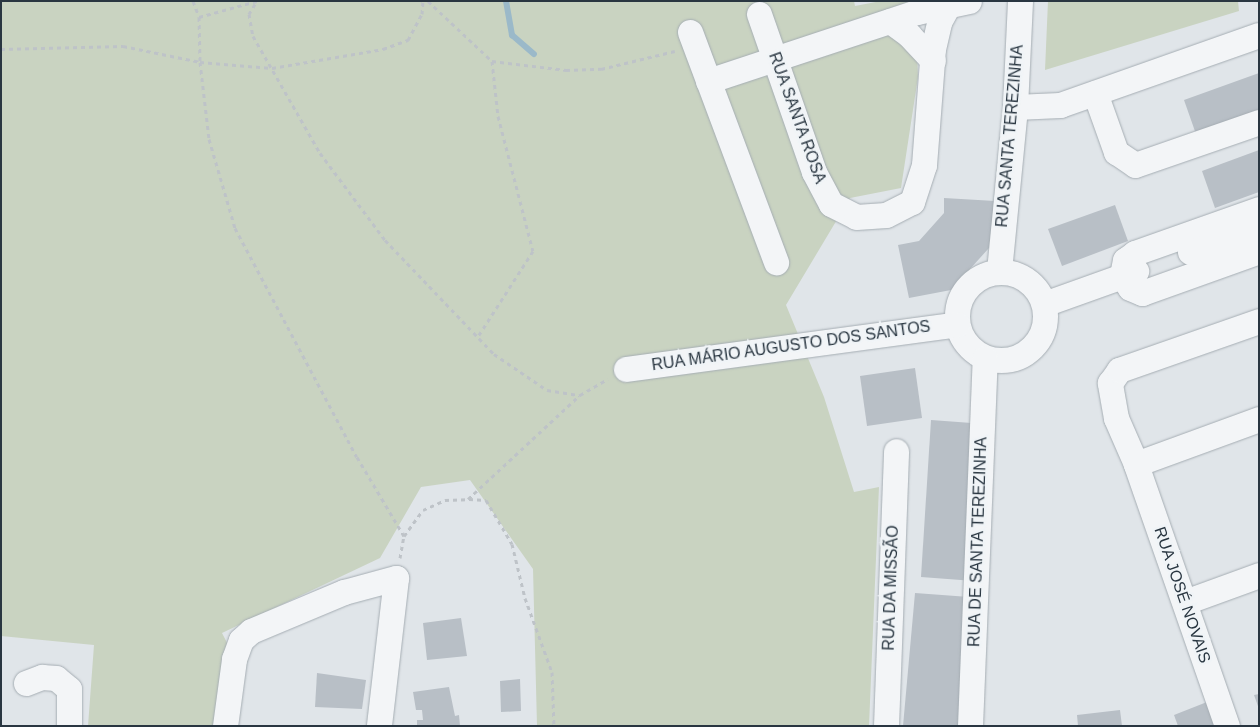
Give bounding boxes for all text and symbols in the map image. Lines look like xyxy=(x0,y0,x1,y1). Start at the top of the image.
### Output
street label: RUA SANTA TEREZINHA xyxy=(992,43,1028,229)
street label: RUA SANTA ROSA xyxy=(764,49,830,187)
street label: RUA MÁRIO AUGUSTO DOS SANTOS xyxy=(650,317,932,375)
street label: RUA DE SANTA TEREZINHA xyxy=(965,436,991,648)
street label: RUA DA MISSÃO xyxy=(879,524,903,652)
street label: RUA JOSÉ NOVAIS xyxy=(1150,524,1214,666)

